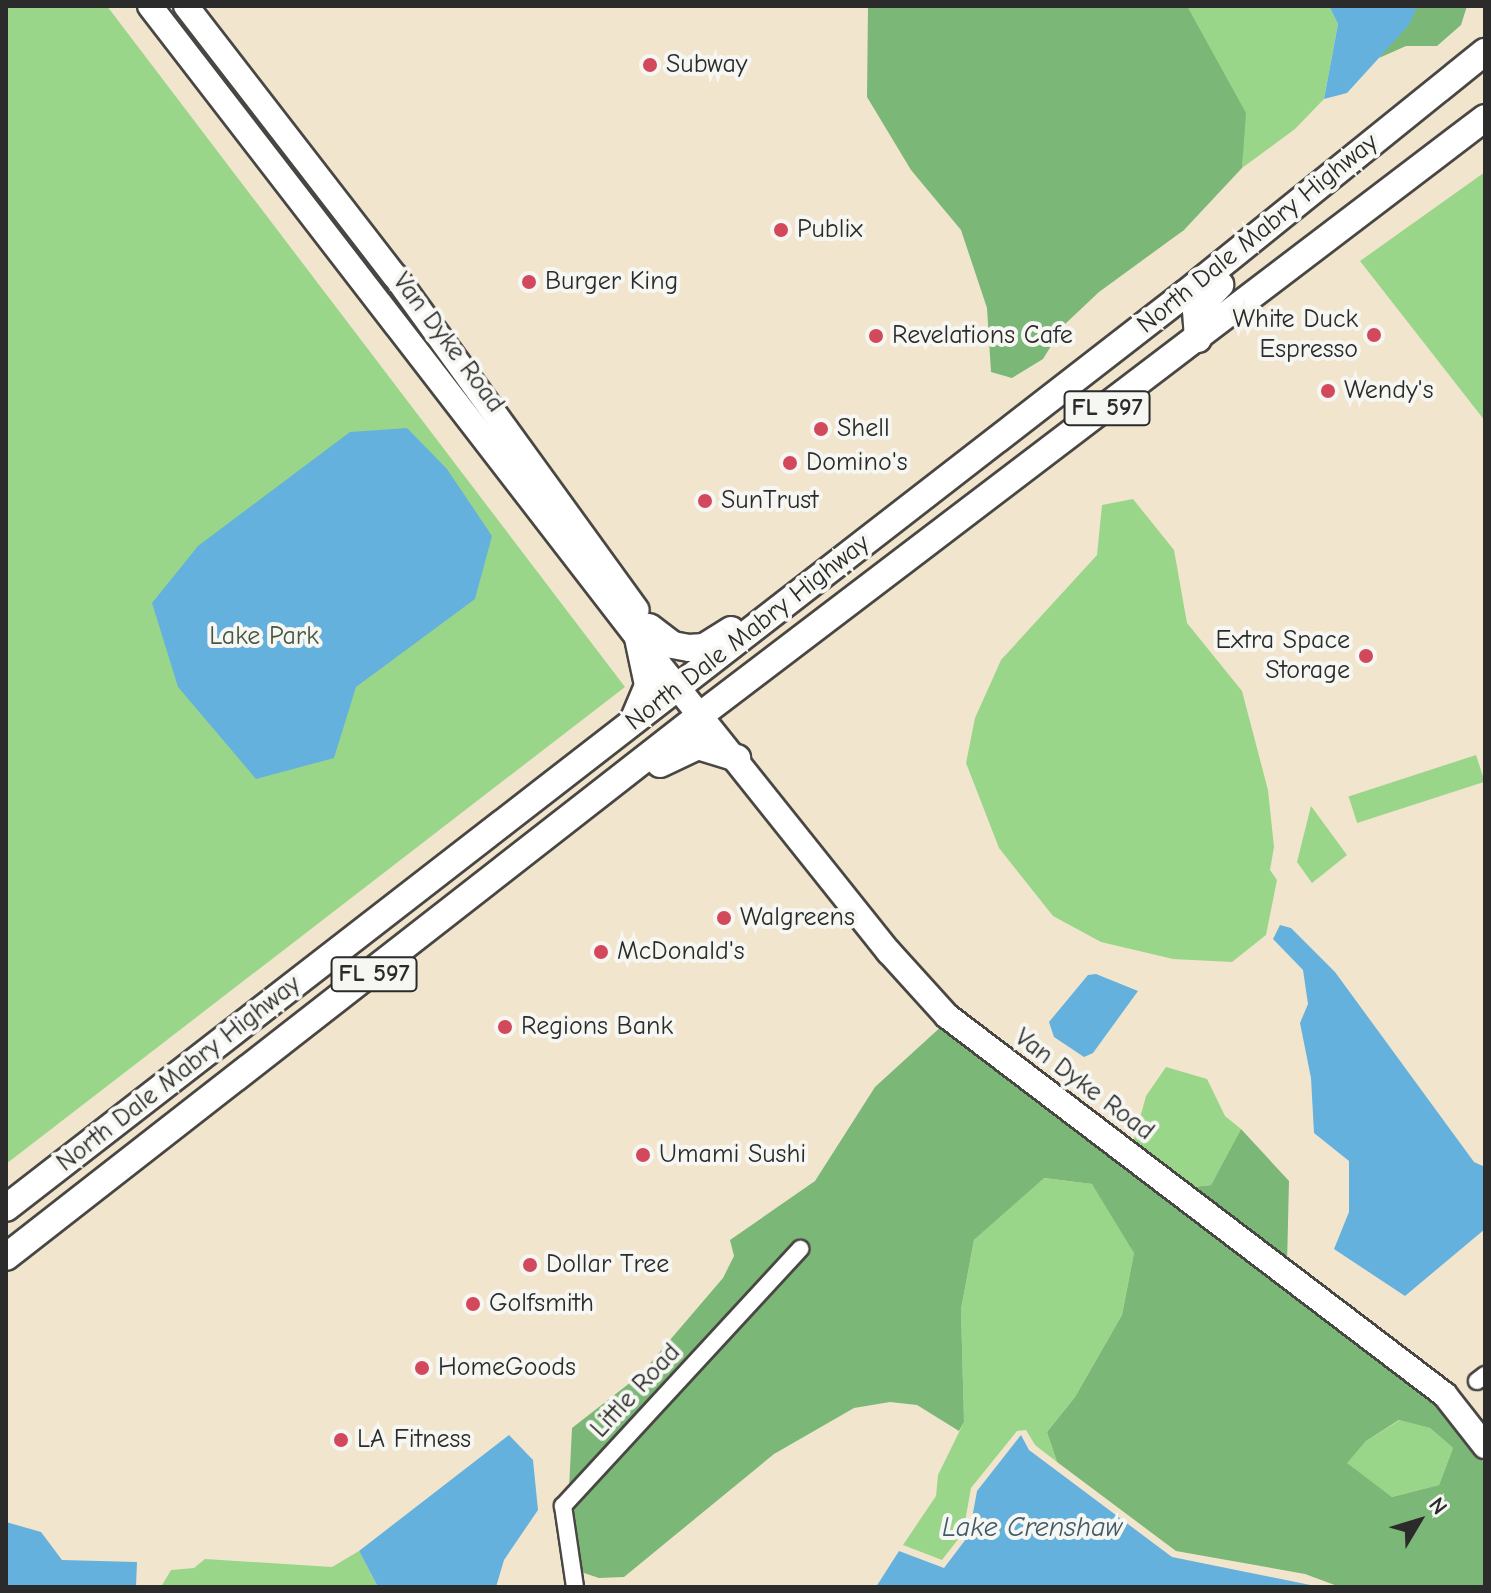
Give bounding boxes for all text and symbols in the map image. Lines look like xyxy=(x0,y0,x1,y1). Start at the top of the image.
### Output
place label: Subway xyxy=(666,49,747,81)
marker: Subway xyxy=(641,56,659,74)
street label: North Dale Mabry Highway xyxy=(1131,127,1385,341)
place label: Publix xyxy=(797,214,863,246)
marker: Publix xyxy=(772,221,790,239)
place label: Burger King xyxy=(545,266,678,298)
street label: Van Dyke Road xyxy=(385,267,511,419)
marker: Burger King xyxy=(520,273,538,291)
place label: White Duck Espresso xyxy=(1232,304,1358,366)
place label: Revelations Cafe xyxy=(892,320,1073,352)
marker: White Duck Espresso xyxy=(1365,326,1383,344)
marker: Revelations Cafe xyxy=(867,327,885,345)
place label: Wendy's xyxy=(1344,375,1433,407)
marker: Wendy's xyxy=(1319,382,1337,400)
road number: FL 597 xyxy=(1063,388,1151,428)
place label: Shell xyxy=(837,413,890,445)
marker: Shell xyxy=(812,420,830,438)
place label: Domino's xyxy=(806,447,908,479)
marker: Domino's xyxy=(781,454,799,472)
place label: SunTrust xyxy=(721,485,818,517)
marker: SunTrust xyxy=(696,492,714,510)
street label: North Dale Mabry Highway xyxy=(620,528,876,738)
park label: Lake Park xyxy=(209,621,319,653)
place label: Extra Space Storage xyxy=(1216,625,1350,686)
marker: Extra Space Storage xyxy=(1357,647,1375,665)
place label: Walgreens xyxy=(740,902,855,934)
marker: Walgreens xyxy=(715,909,733,927)
place label: McDonald's xyxy=(617,936,745,968)
marker: McDonald's xyxy=(592,943,610,961)
road number: FL 597 xyxy=(330,954,418,994)
street label: North Dale Mabry Highway xyxy=(51,969,307,1179)
place label: Regions Bank xyxy=(521,1011,673,1043)
marker: Regions Bank xyxy=(496,1018,514,1036)
street label: Van Dyke Road xyxy=(1008,1022,1160,1148)
place label: Umami Sushi xyxy=(659,1139,806,1171)
marker: Umami Sushi xyxy=(634,1146,652,1164)
place label: Dollar Tree xyxy=(546,1249,669,1281)
marker: Dollar Tree xyxy=(521,1256,539,1274)
place label: Golfsmith xyxy=(489,1288,594,1320)
marker: Golfsmith xyxy=(464,1295,482,1313)
street label: Little Road xyxy=(585,1337,687,1445)
place label: HomeGoods xyxy=(438,1352,576,1384)
marker: HomeGoods xyxy=(413,1359,431,1377)
place label: LA Fitness xyxy=(357,1424,471,1456)
marker: LA Fitness xyxy=(332,1431,350,1449)
north arrow xyxy=(1379,1481,1459,1561)
text: N xyxy=(1423,1493,1453,1520)
water label: Lake Crenshaw xyxy=(942,1510,1122,1544)

